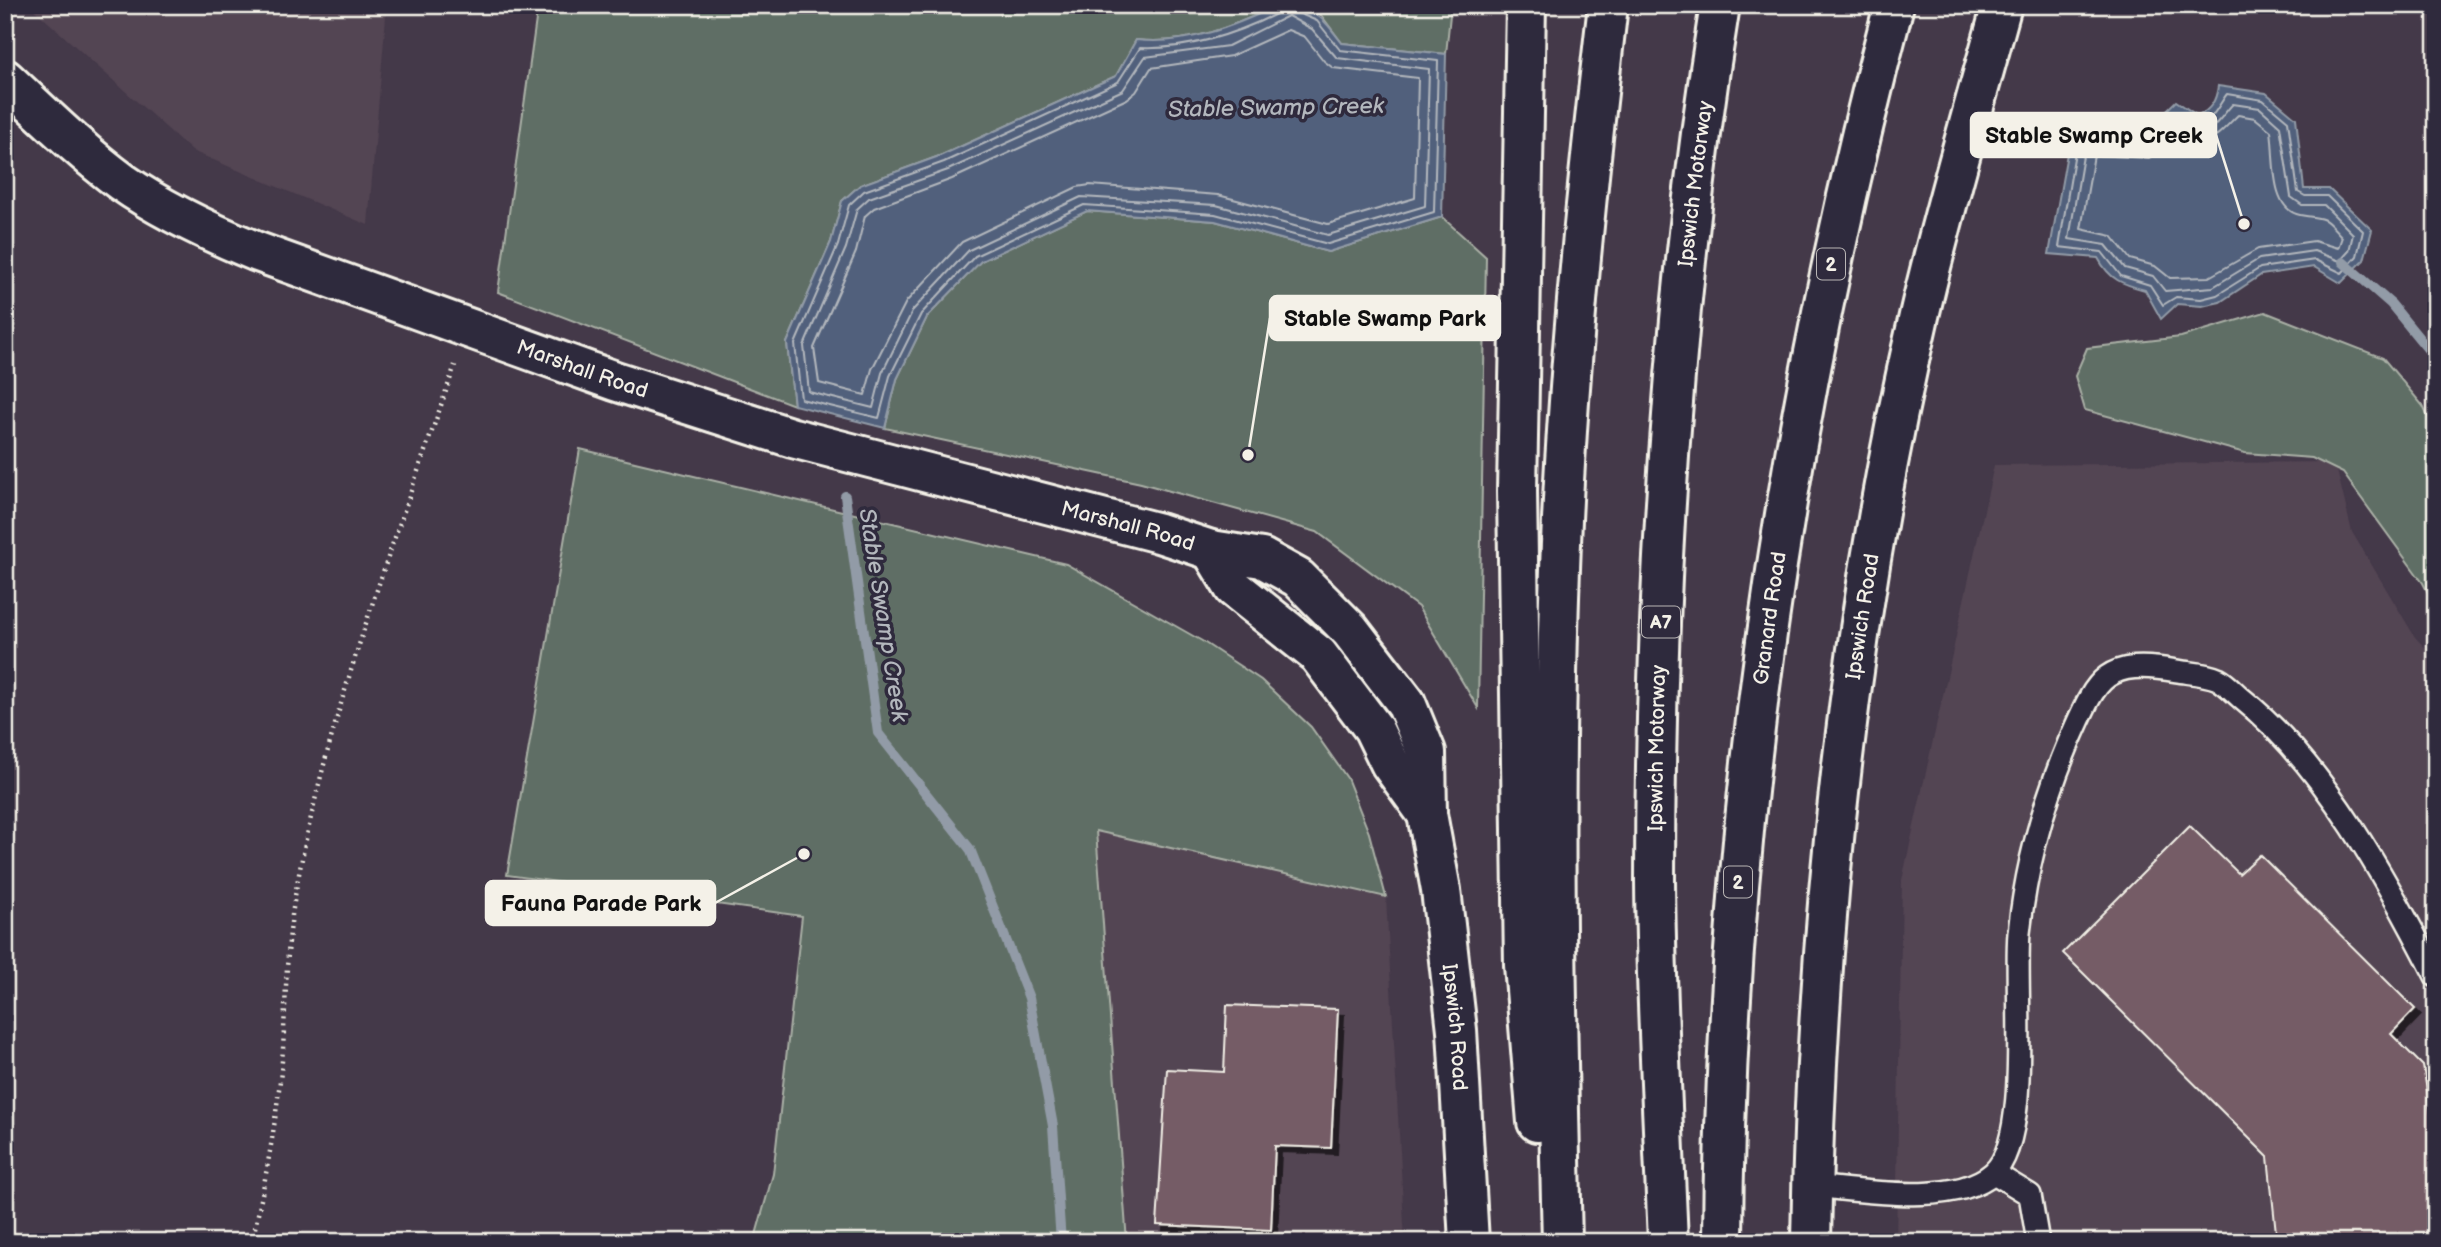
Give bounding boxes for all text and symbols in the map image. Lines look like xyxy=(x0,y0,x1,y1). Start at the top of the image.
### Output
water label: Stable Swamp Creek xyxy=(1168,92,1385,124)
street label: Ipswich Motorway xyxy=(1673,99,1718,268)
callout: Stable Swamp Creek xyxy=(1971,113,2216,157)
text: Stable Swamp Creek xyxy=(1985,122,2203,150)
road number: 2 xyxy=(1817,248,1845,280)
callout: Stable Swamp Park xyxy=(1270,296,1500,340)
text: Stable Swamp Park xyxy=(1284,305,1486,333)
street label: Marshall Road xyxy=(513,335,651,404)
street label: Marshall Road xyxy=(1058,496,1198,557)
water label: Stable Swamp Creek xyxy=(852,506,914,725)
street label: Granard Road xyxy=(1748,550,1792,686)
street label: Ipswich Road xyxy=(1841,552,1885,681)
road number: A7 xyxy=(1642,607,1680,638)
street label: Ipswich Motorway xyxy=(1643,664,1671,832)
road number: 2 xyxy=(1724,866,1752,898)
callout: Fauna Parade Park xyxy=(486,881,715,925)
text: Fauna Parade Park xyxy=(501,890,701,918)
street label: Ipswich Road xyxy=(1437,962,1472,1091)

